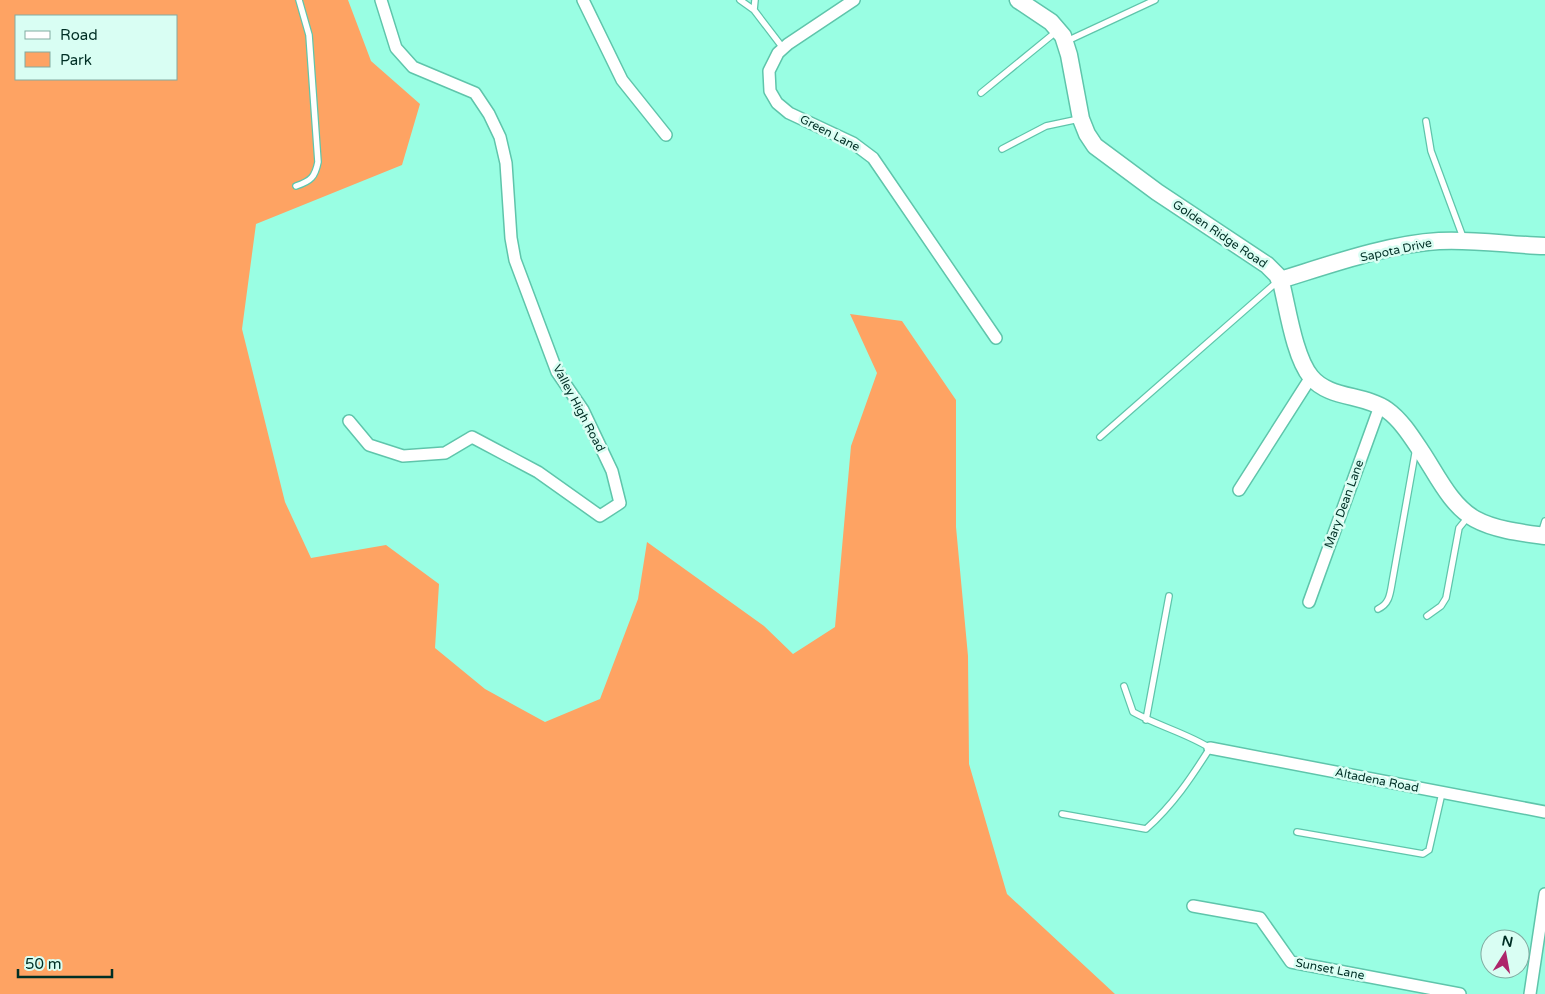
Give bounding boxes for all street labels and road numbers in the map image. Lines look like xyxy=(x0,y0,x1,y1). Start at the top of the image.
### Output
street label: Green Lane xyxy=(798,112,862,154)
street label: Golden Ridge Road xyxy=(1170,197,1270,271)
street label: Sapota Drive xyxy=(1359,236,1433,264)
street label: Valley High Road xyxy=(550,362,608,454)
street label: Mary Dean Lane xyxy=(1322,458,1367,550)
street label: Altadena Road xyxy=(1334,765,1420,795)
street label: Sunset Lane xyxy=(1294,955,1366,983)

